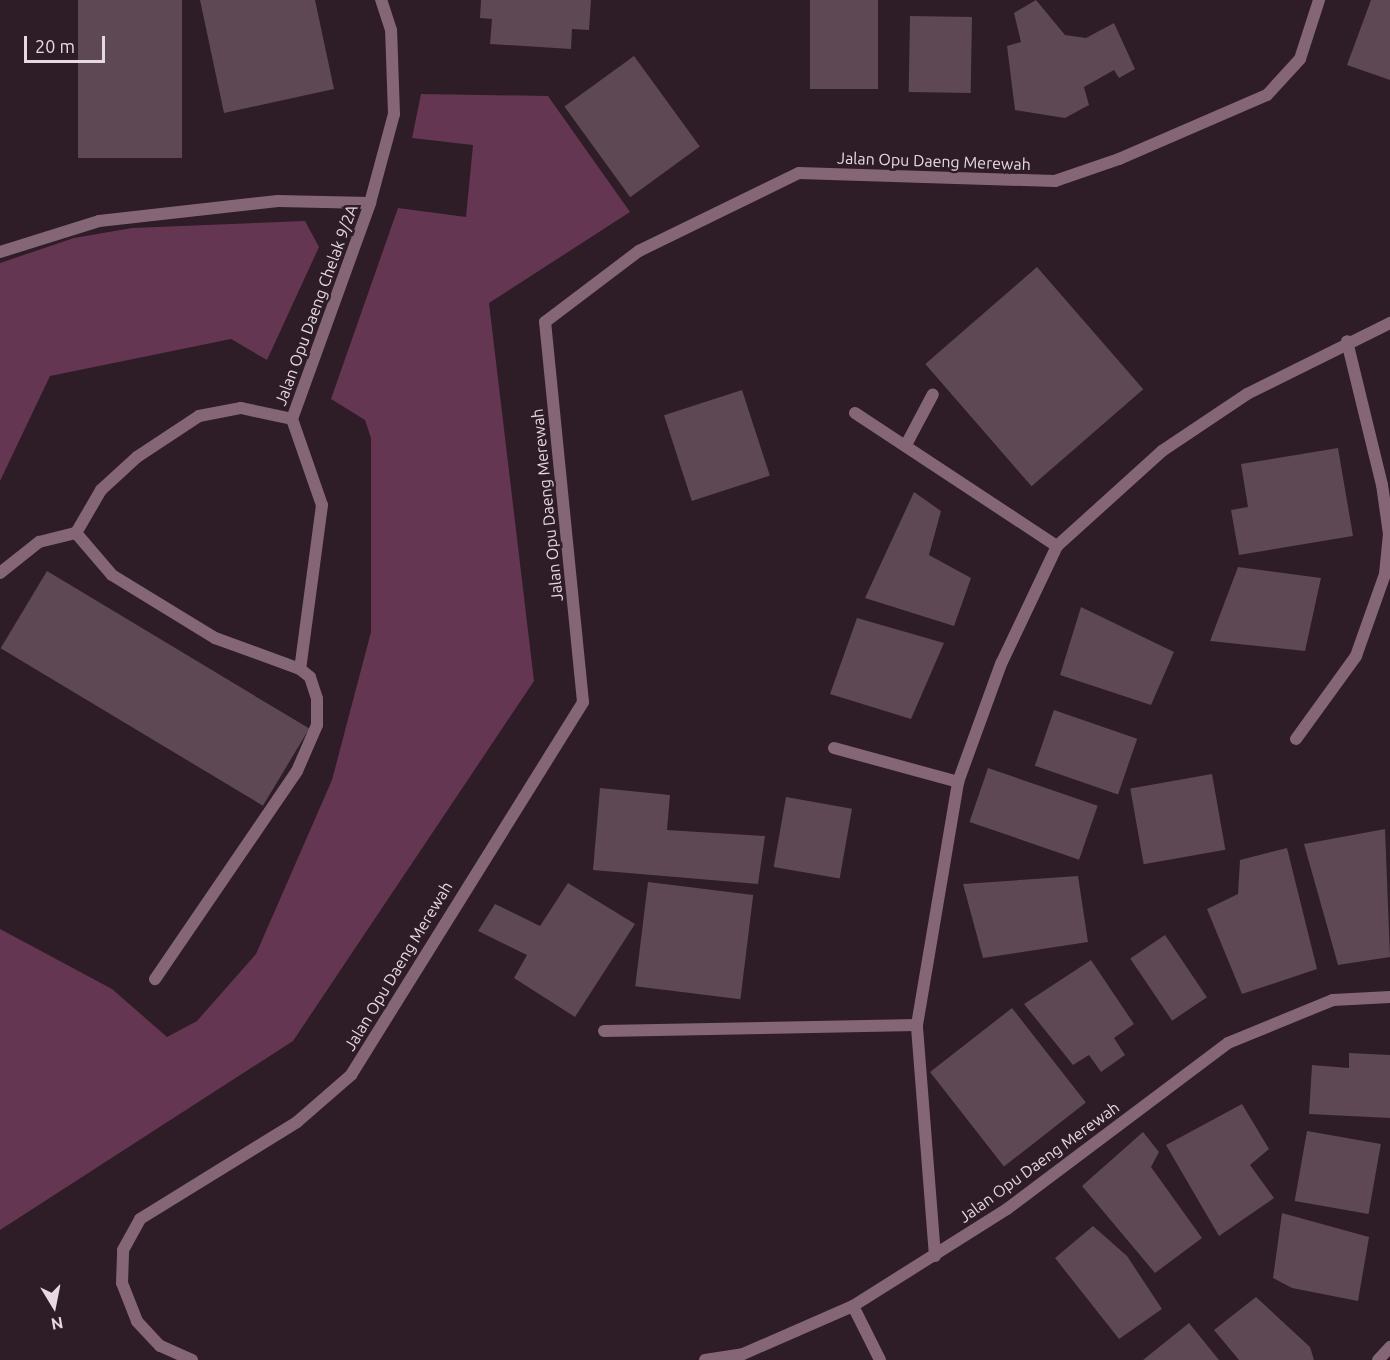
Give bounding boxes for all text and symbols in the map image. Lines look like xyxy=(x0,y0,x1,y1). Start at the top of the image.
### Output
scale bar xyxy=(27,24,108,62)
text: 20 m xyxy=(35,36,75,56)
street label: Jalan Opu Daeng Merewah xyxy=(837,148,1031,174)
street label: Jalan Opu Daeng Chelak 9/2A xyxy=(271,202,361,408)
street label: Jalan Opu Daeng Merewah xyxy=(527,408,567,602)
street label: Jalan Opu Daeng Merewah xyxy=(340,878,456,1054)
street label: Jalan Opu Daeng Merewah xyxy=(955,1097,1123,1227)
north arrow xyxy=(24,1276,84,1336)
text: N xyxy=(50,1314,65,1334)

